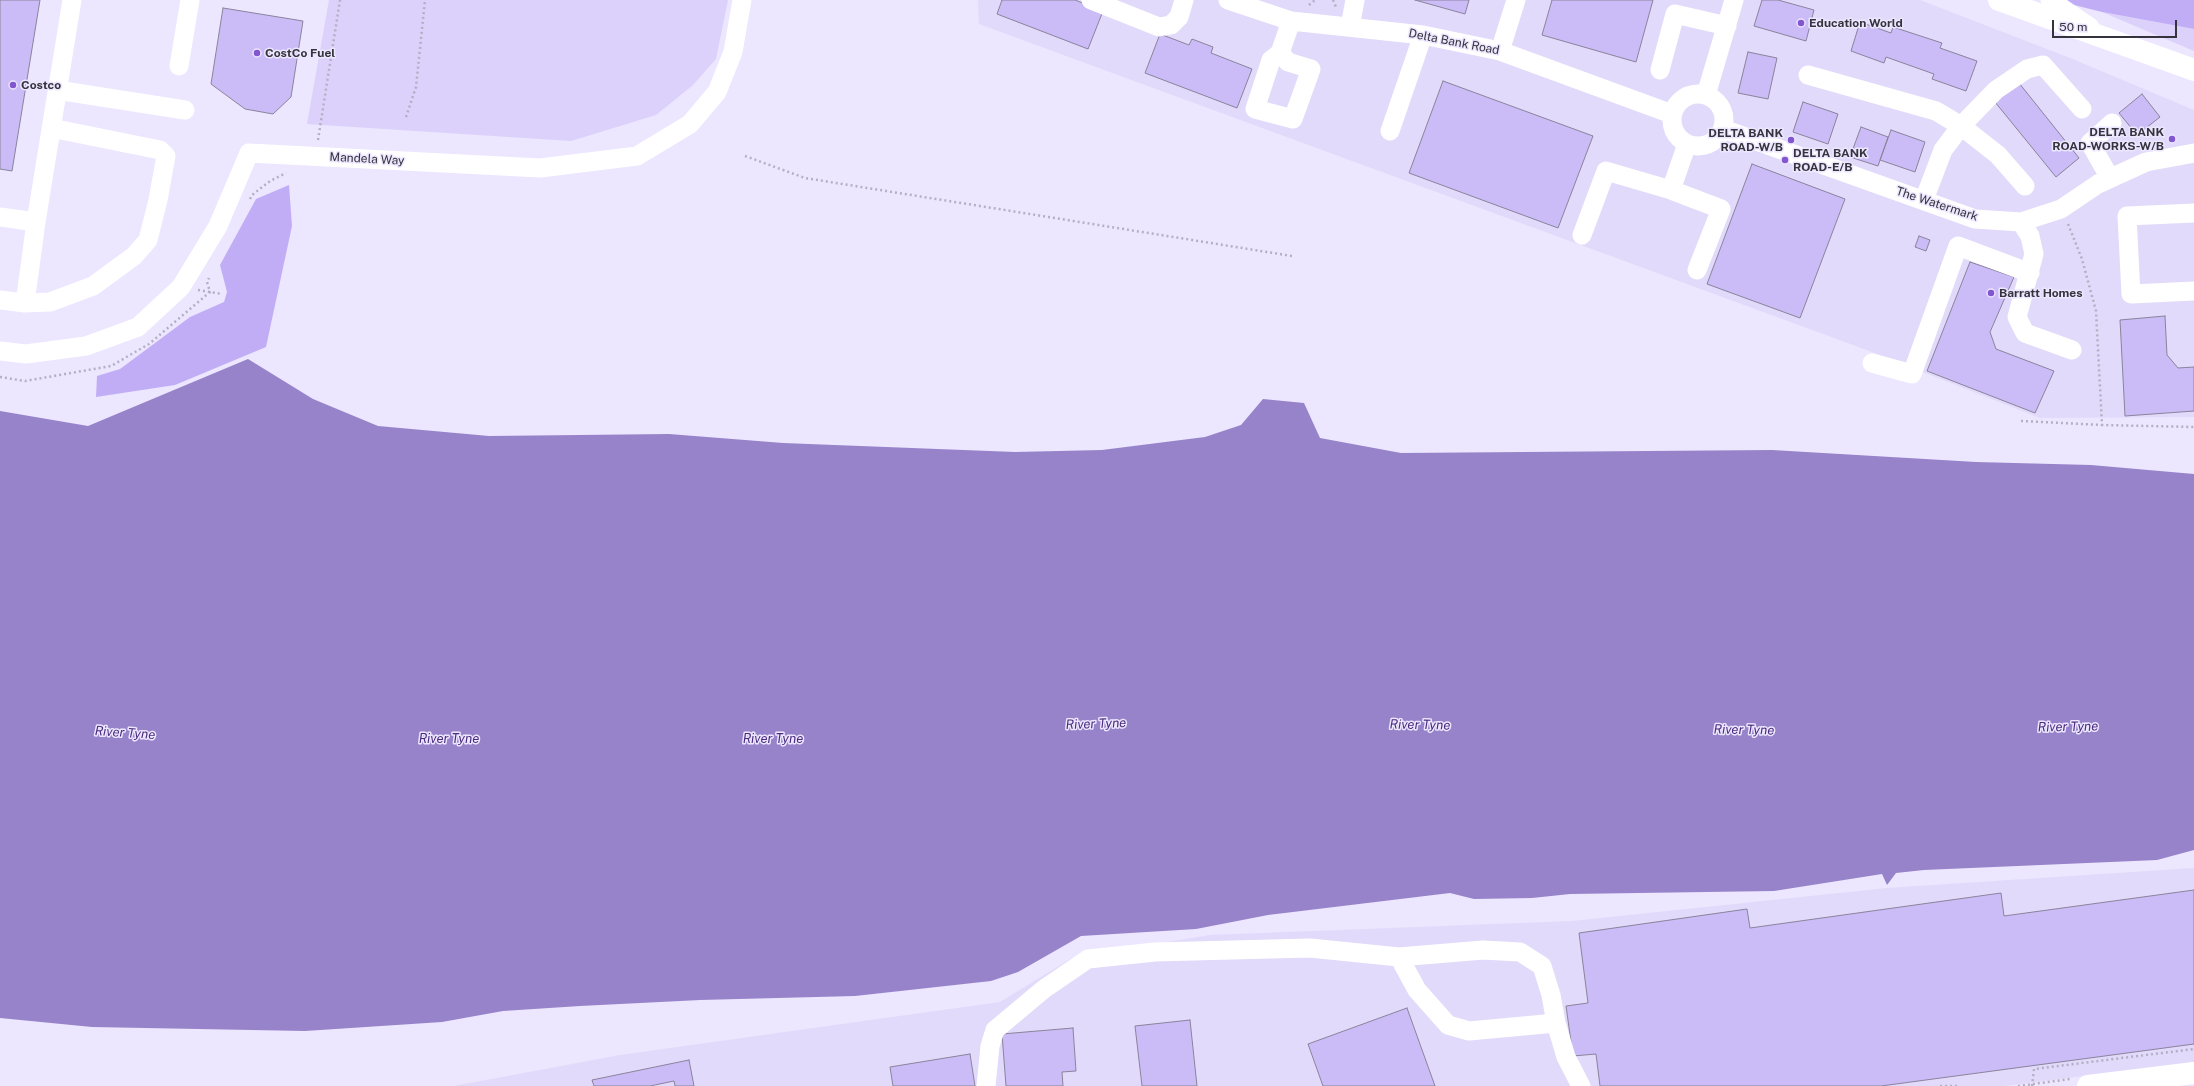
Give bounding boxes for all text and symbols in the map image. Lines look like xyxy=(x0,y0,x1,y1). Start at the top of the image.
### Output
scale bar xyxy=(2054,12,2179,38)
place label: Education World xyxy=(1809,16,1903,30)
marker: Education World xyxy=(1796,18,1806,28)
text: 50 m xyxy=(2059,20,2087,34)
street label: Delta Bank Road xyxy=(1407,26,1501,58)
place label: CostCo Fuel xyxy=(265,46,335,60)
marker: CostCo Fuel xyxy=(252,48,262,58)
place label: Costco xyxy=(21,78,61,92)
marker: Costco xyxy=(8,80,18,90)
place label: DELTA BANK ROAD-WORKS-W/B xyxy=(2052,125,2164,153)
place label: DELTA BANK ROAD-W/B xyxy=(1708,126,1783,154)
marker: DELTA BANK ROAD-WORKS-W/B xyxy=(2167,134,2177,144)
marker: DELTA BANK ROAD-W/B xyxy=(1786,135,1796,145)
place label: DELTA BANK ROAD-E/B xyxy=(1793,146,1868,174)
street label: Mandela Way xyxy=(329,150,405,168)
marker: DELTA BANK ROAD-E/B xyxy=(1780,155,1790,165)
street label: The Watermark xyxy=(1894,184,1980,224)
place label: Barratt Homes xyxy=(1999,286,2083,300)
marker: Barratt Homes xyxy=(1986,288,1996,298)
water label: River Tyne xyxy=(1065,715,1127,733)
water label: River Tyne xyxy=(1390,717,1450,733)
water label: River Tyne xyxy=(2038,719,2098,735)
water label: River Tyne xyxy=(1714,722,1774,738)
water label: River Tyne xyxy=(94,723,156,743)
water label: River Tyne xyxy=(419,731,479,747)
water label: River Tyne xyxy=(743,731,803,747)

